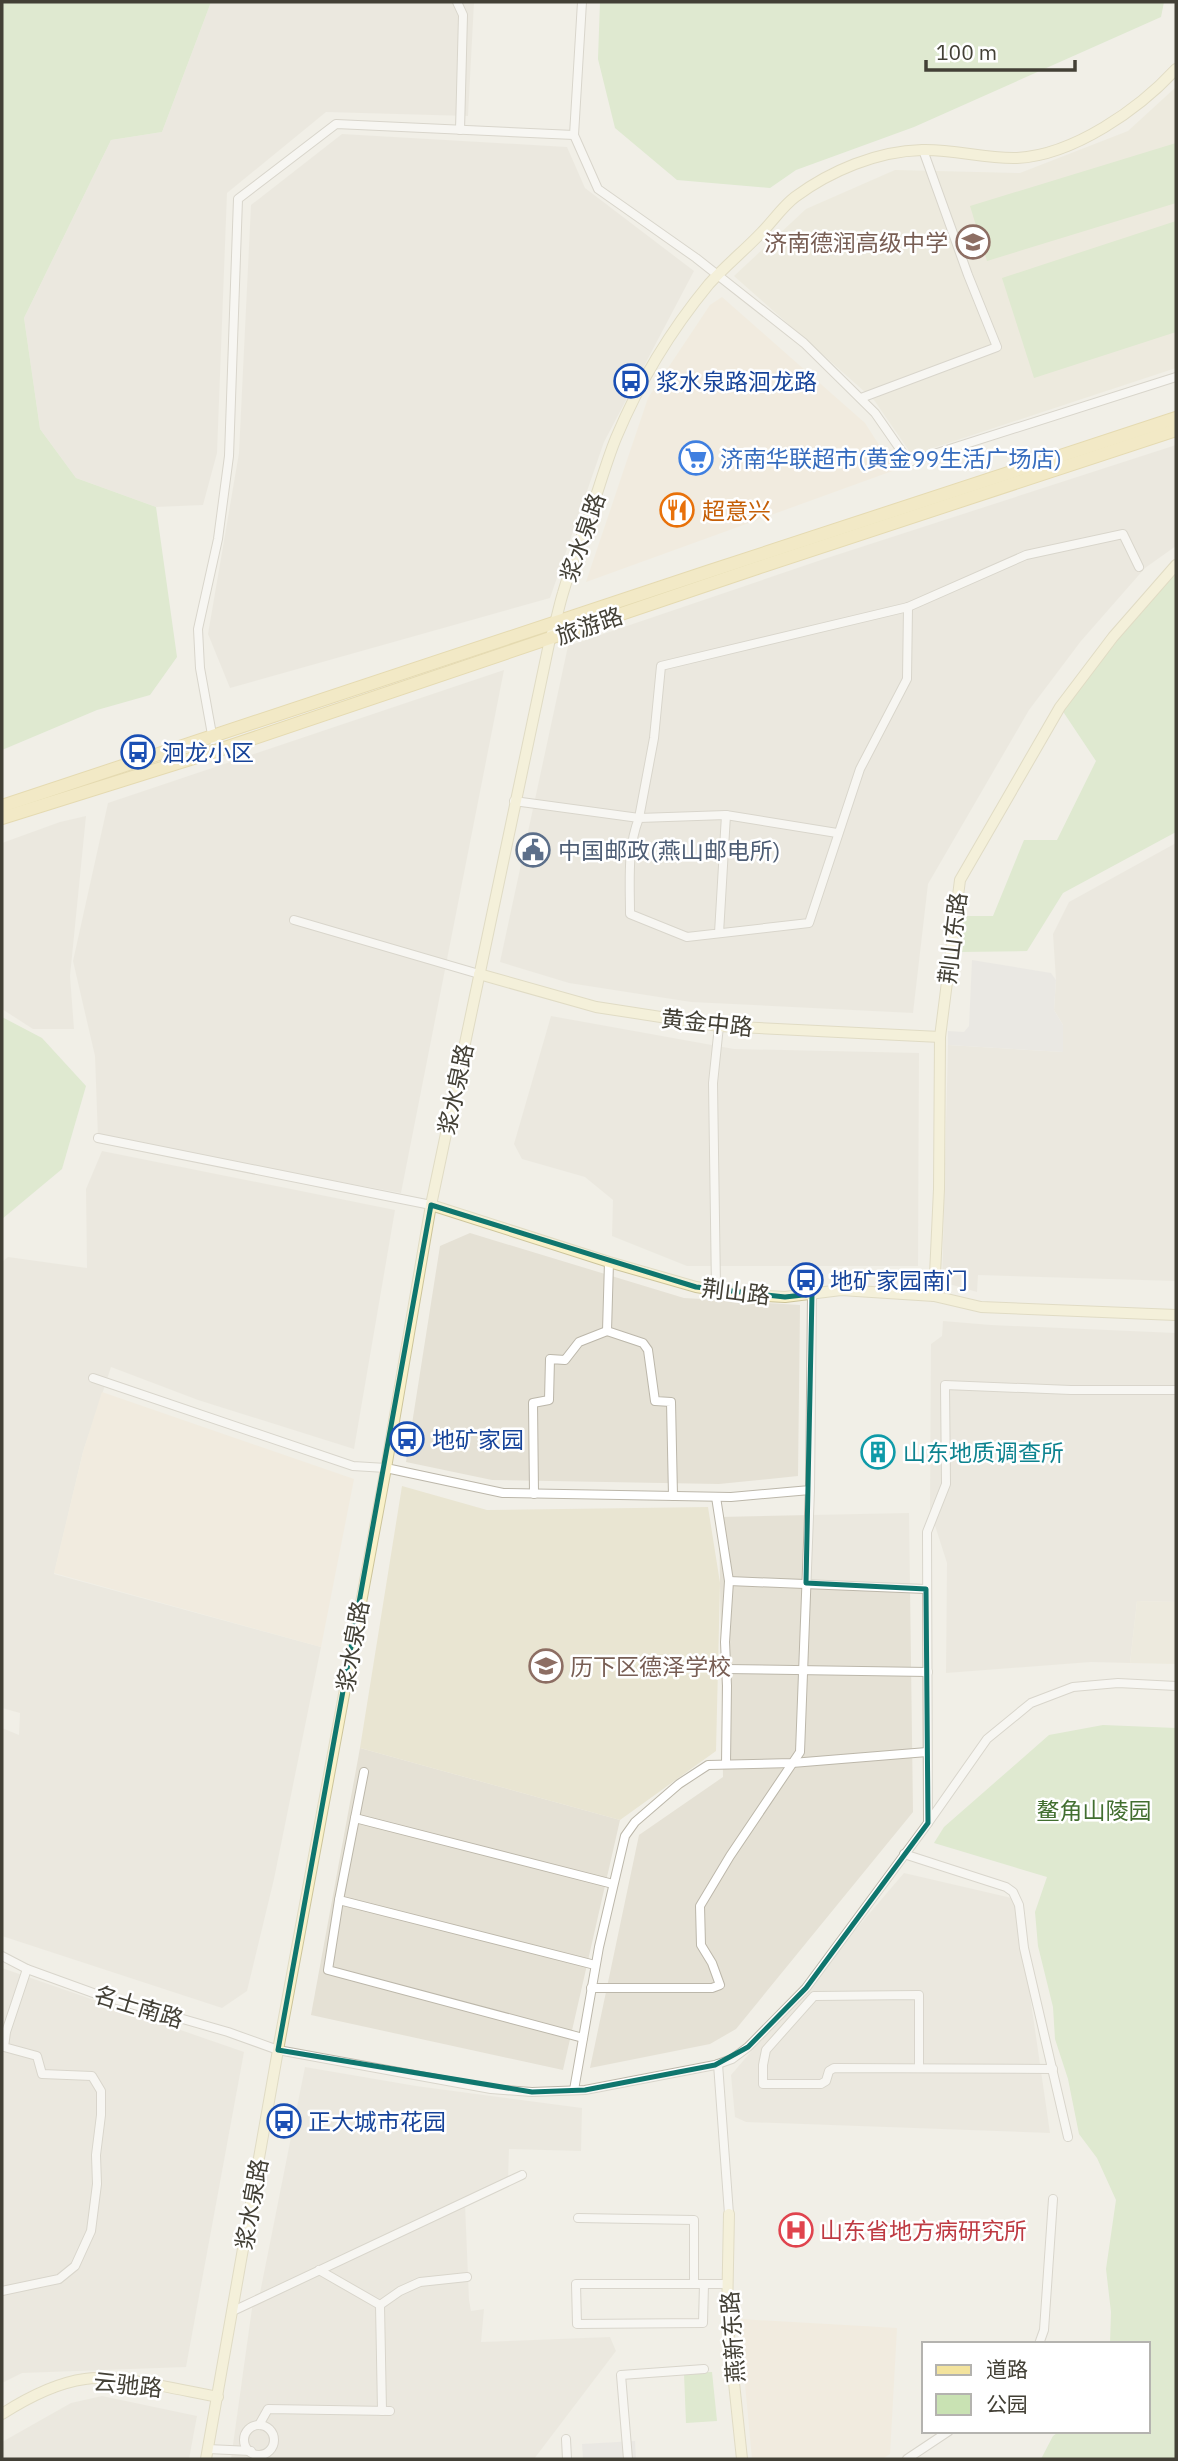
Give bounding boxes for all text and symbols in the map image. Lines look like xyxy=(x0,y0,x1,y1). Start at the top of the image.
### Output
scale bar xyxy=(926,28,1075,72)
text: 100 m xyxy=(936,38,997,66)
school or university icon: 济南德润高级中学 xyxy=(954,223,992,261)
place label: 济南德润高级中学 xyxy=(764,227,948,257)
bus stop icon: 浆水泉路洄龙路 xyxy=(612,362,650,400)
place label: 浆水泉路洄龙路 xyxy=(656,366,817,396)
supermarket icon: 济南华联超市(黄金99生活广场店) xyxy=(677,439,715,477)
place label: 济南华联超市(黄金99生活广场店) xyxy=(720,443,1062,473)
street label: 浆水泉路 xyxy=(553,489,611,585)
restaurant icon: 超意兴 xyxy=(658,491,696,529)
place label: 超意兴 xyxy=(702,495,771,525)
street label: 旅游路 xyxy=(551,600,627,650)
bus stop icon: 洄龙小区 xyxy=(119,733,157,771)
place label: 洄龙小区 xyxy=(162,737,254,767)
public building icon: 中国邮政(燕山邮电所) xyxy=(514,831,552,869)
place label: 中国邮政(燕山邮电所) xyxy=(558,835,780,865)
street label: 荆山东路 xyxy=(932,891,972,985)
street label: 黄金中路 xyxy=(660,1002,754,1042)
street label: 浆水泉路 xyxy=(431,1041,479,1137)
bus stop icon: 地矿家园南门 xyxy=(787,1261,825,1299)
place label: 地矿家园南门 xyxy=(830,1265,968,1295)
street label: 荆山路 xyxy=(700,1272,772,1310)
bus stop icon: 地矿家园 xyxy=(388,1420,426,1458)
place label: 地矿家园 xyxy=(432,1424,524,1454)
building icon: 山东地质调查所 xyxy=(859,1433,897,1471)
place label: 山东地质调查所 xyxy=(903,1437,1064,1467)
street label: 浆水泉路 xyxy=(329,1598,375,1694)
school or university icon: 历下区德泽学校 xyxy=(527,1647,565,1685)
place label: 历下区德泽学校 xyxy=(570,1651,731,1681)
park label: 鳌角山陵园 xyxy=(1037,1795,1152,1825)
street label: 名士南路 xyxy=(91,1978,187,2034)
bus stop icon: 正大城市花园 xyxy=(265,2102,303,2140)
place label: 正大城市花园 xyxy=(308,2106,446,2136)
street label: 浆水泉路 xyxy=(228,2156,274,2252)
hospital icon: 山东省地方病研究所 xyxy=(777,2211,815,2249)
place label: 山东省地方病研究所 xyxy=(820,2215,1027,2245)
street label: 燕新东路 xyxy=(714,2290,750,2384)
legend xyxy=(922,2342,1150,2433)
text: 道路 xyxy=(986,2355,1028,2383)
street label: 云驰路 xyxy=(92,2365,164,2403)
text: 公园 xyxy=(986,2390,1028,2418)

